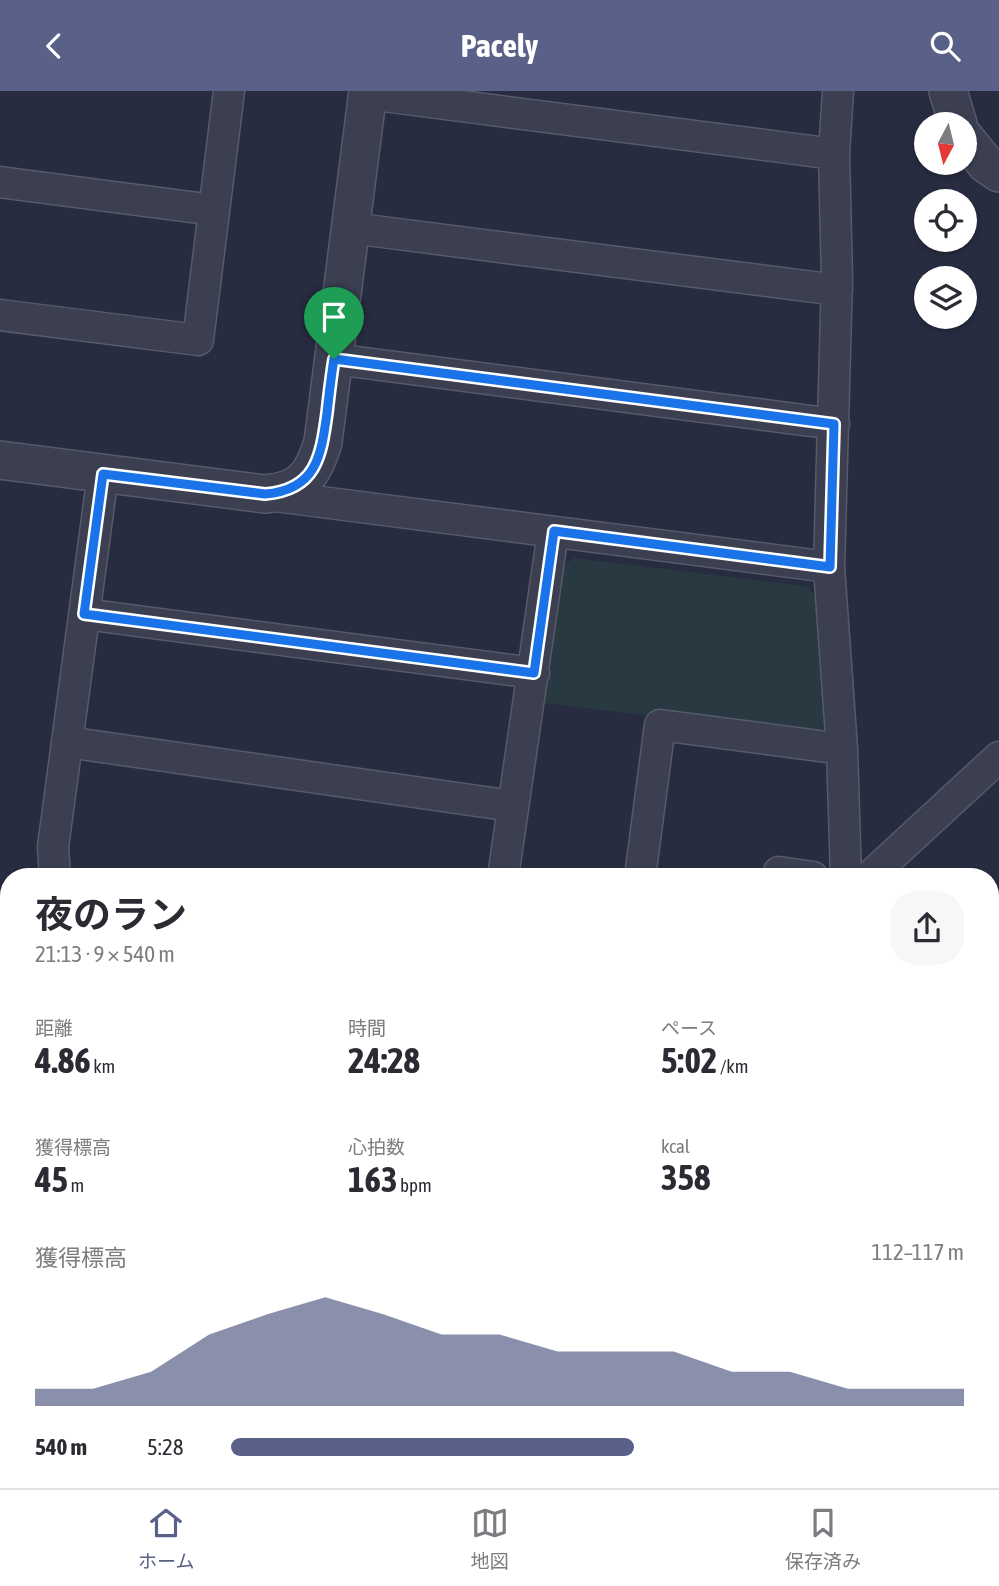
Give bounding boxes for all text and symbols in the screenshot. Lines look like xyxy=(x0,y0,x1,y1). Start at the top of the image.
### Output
icon: back xyxy=(35,27,73,65)
text: Pacely xyxy=(461,27,538,64)
icon: search xyxy=(926,27,964,65)
north arrow xyxy=(914,112,976,175)
map controls xyxy=(914,112,977,329)
button: locate xyxy=(914,189,977,252)
button: layers xyxy=(914,266,977,329)
pin xyxy=(304,287,364,359)
icon: arrive xyxy=(315,298,353,336)
button: share xyxy=(890,891,964,965)
text: 夜のラン xyxy=(35,893,187,936)
text: 21:13 · 9 × 540 m xyxy=(35,941,175,967)
text: 距離 xyxy=(35,1017,73,1039)
text: 時間 xyxy=(348,1017,386,1039)
text: ペース xyxy=(661,1017,717,1039)
text: 4.86 xyxy=(35,1040,91,1080)
text: 24:28 xyxy=(348,1040,420,1080)
text: 5:02 xyxy=(661,1040,717,1080)
text: km xyxy=(91,1055,115,1077)
text: /km xyxy=(717,1055,748,1077)
text: kcal xyxy=(661,1135,690,1157)
text: 獲得標高 xyxy=(35,1136,111,1158)
text: 心拍数 xyxy=(348,1136,405,1158)
text: 358 xyxy=(661,1157,710,1197)
text: 45 xyxy=(35,1159,68,1199)
text: 163 xyxy=(348,1159,397,1199)
text: m xyxy=(68,1174,84,1196)
text: bpm xyxy=(397,1174,432,1196)
text: 112–117 m xyxy=(871,1239,964,1265)
text: 獲得標高 xyxy=(35,1245,127,1271)
text: 540 m xyxy=(35,1434,87,1460)
text: 5:28 xyxy=(147,1434,184,1460)
tab: ホーム xyxy=(138,1504,195,1573)
tab: 地図 xyxy=(471,1504,509,1573)
tab: 保存済み xyxy=(785,1504,861,1573)

